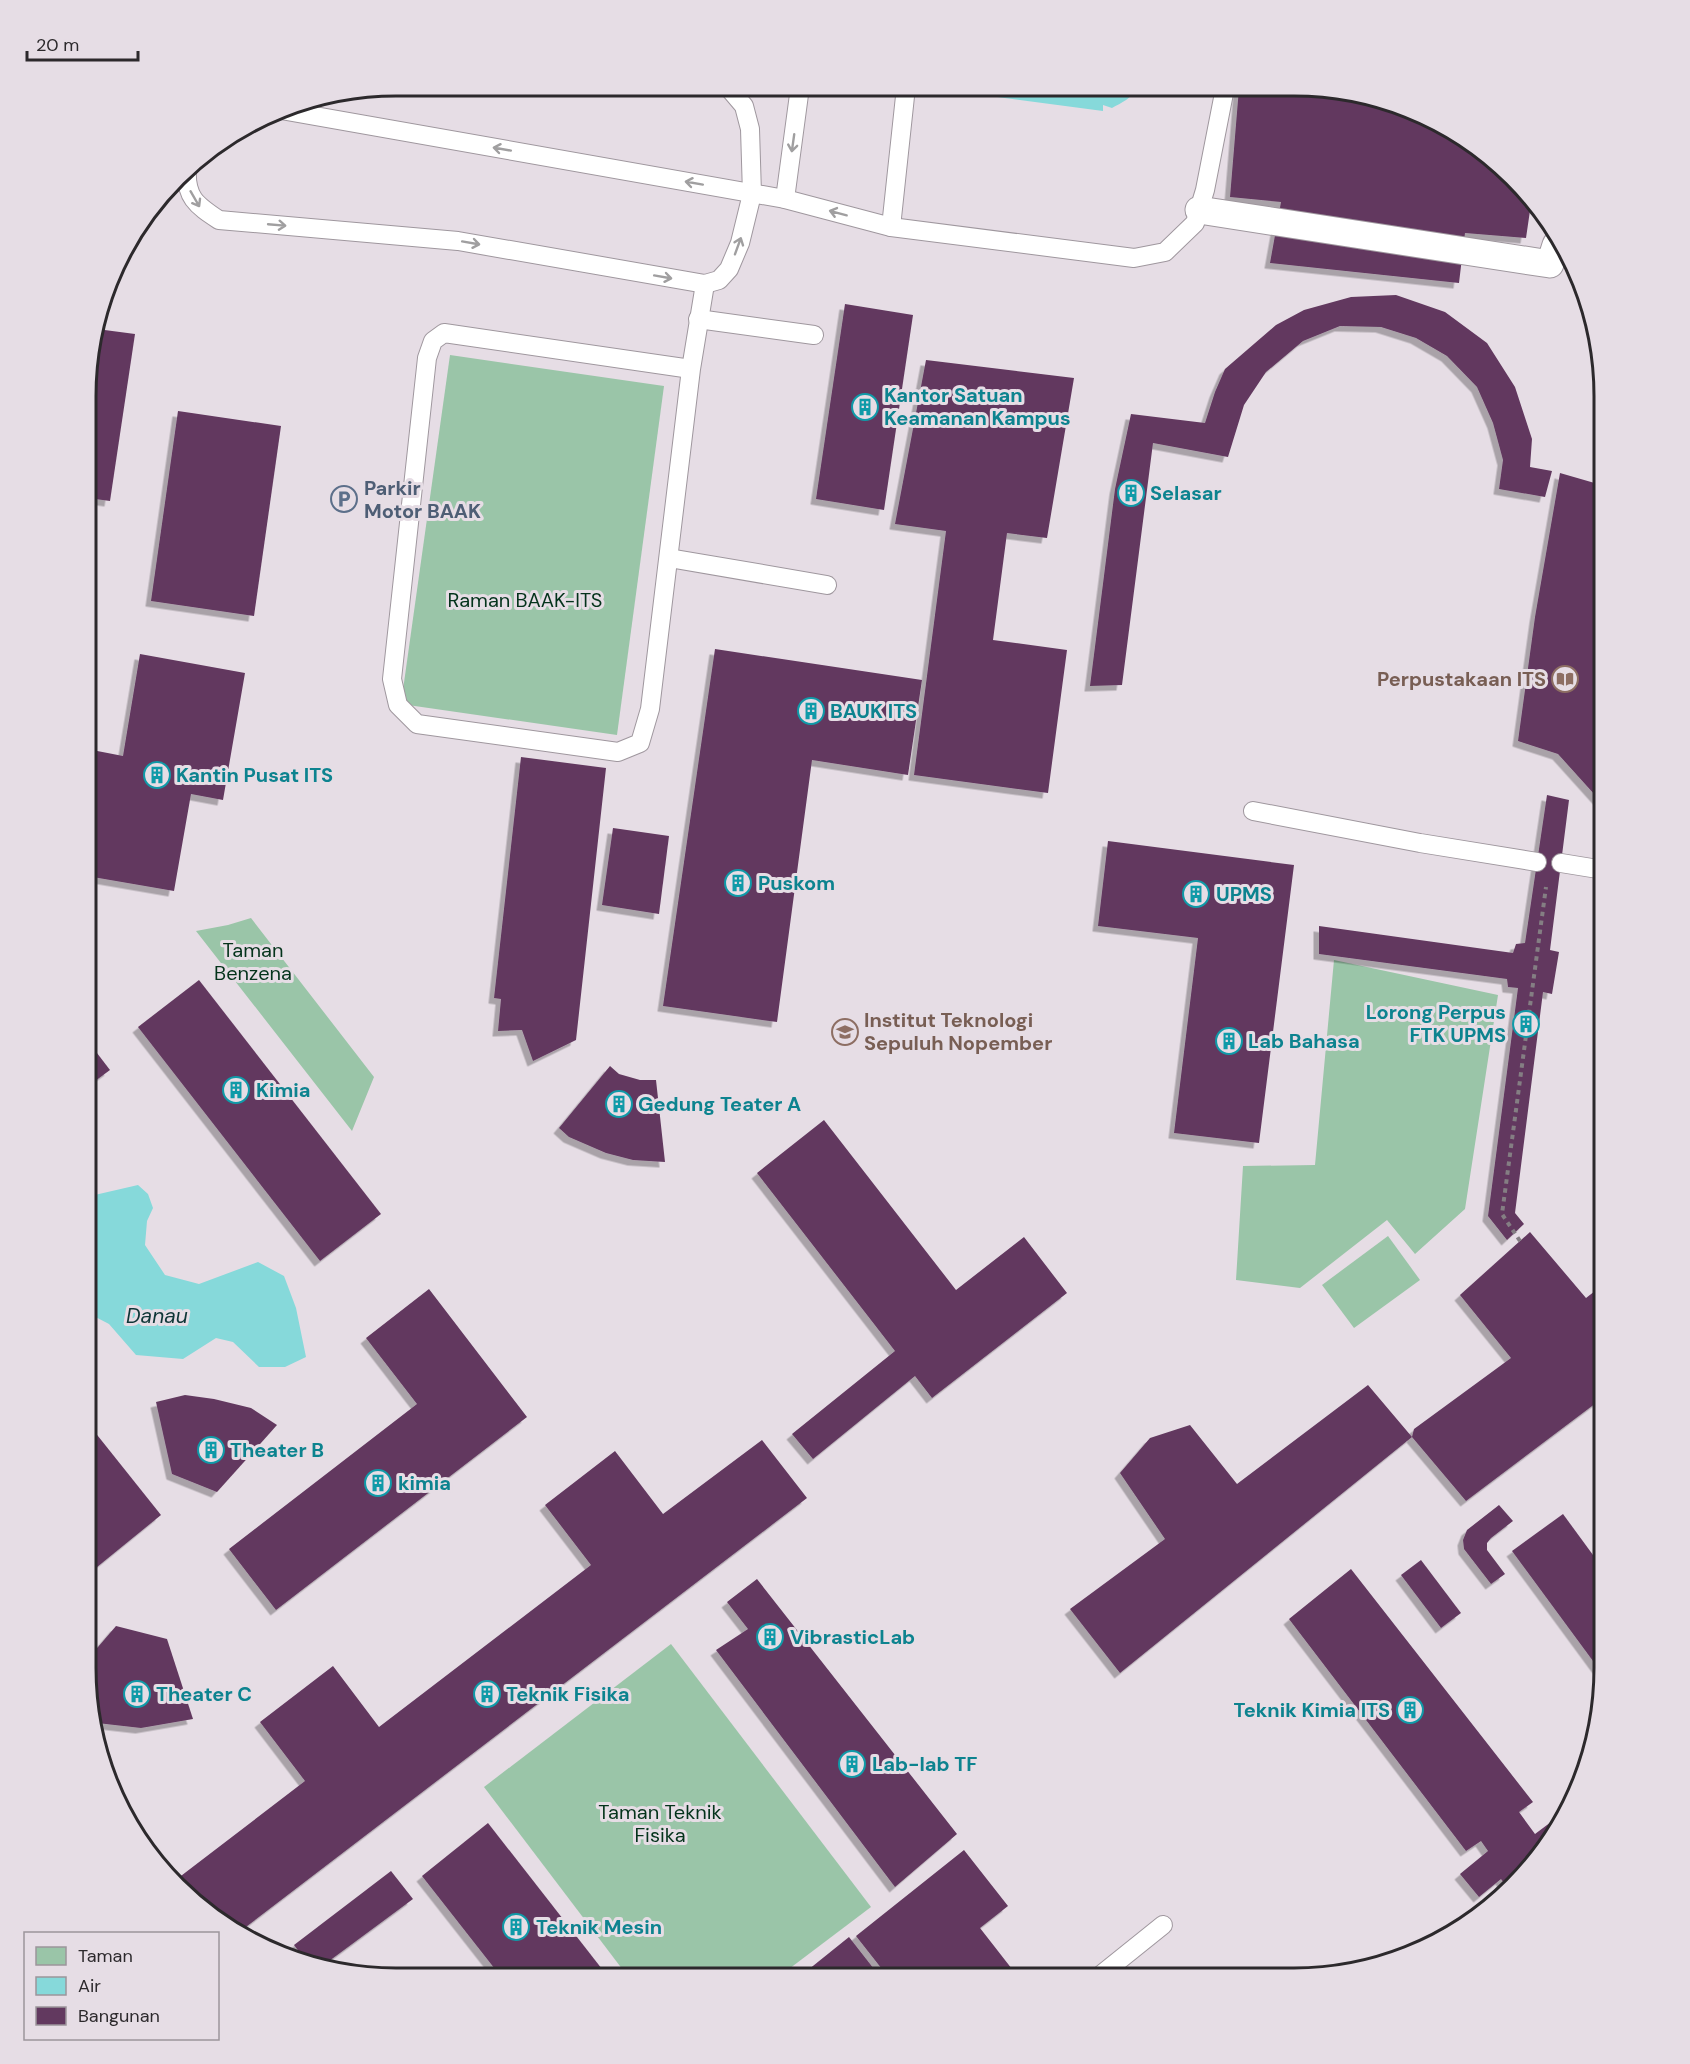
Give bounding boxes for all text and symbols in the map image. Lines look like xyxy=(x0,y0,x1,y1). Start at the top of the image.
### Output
scale bar xyxy=(27,24,138,62)
text: 20 m xyxy=(36,33,79,57)
one-way arrow xyxy=(787,133,798,152)
one-way arrow xyxy=(493,144,513,155)
one-way arrow xyxy=(685,178,705,189)
one-way arrow xyxy=(189,190,201,207)
one-way arrow xyxy=(829,207,848,218)
one-way arrow xyxy=(266,220,286,231)
one-way arrow xyxy=(734,237,745,256)
one-way arrow xyxy=(461,238,480,249)
one-way arrow xyxy=(653,272,672,283)
place label: Kantor Satuan Keamanan Kampus xyxy=(884,382,1071,431)
building icon: Kantor Satuan Keamanan Kampus xyxy=(850,392,880,422)
place label: Parkir Motor BAAK xyxy=(364,475,481,524)
building icon: Selasar xyxy=(1116,478,1146,508)
place label: Selasar xyxy=(1150,480,1222,506)
parking icon: Parkir Motor BAAK xyxy=(329,484,359,514)
park label: Raman BAAK-ITS xyxy=(448,587,602,613)
library icon: Perpustakaan ITS xyxy=(1550,664,1580,694)
place label: Perpustakaan ITS xyxy=(1377,666,1546,692)
building icon: BAUK ITS xyxy=(796,696,826,726)
place label: BAUK ITS xyxy=(830,698,917,724)
building icon: Kantin Pusat ITS xyxy=(142,760,172,790)
place label: Kantin Pusat ITS xyxy=(176,762,333,788)
building icon: Puskom xyxy=(723,868,753,898)
place label: Puskom xyxy=(758,870,835,896)
building icon: UPMS xyxy=(1181,879,1211,909)
place label: UPMS xyxy=(1216,881,1272,907)
park label: Taman Benzena xyxy=(214,937,292,986)
place label: Lorong Perpus FTK UPMS xyxy=(1366,999,1506,1048)
place label: Institut Teknologi Sepuluh Nopember xyxy=(864,1007,1052,1056)
building icon: Lorong Perpus FTK UPMS xyxy=(1511,1009,1541,1039)
school or university icon: Institut Teknologi Sepuluh Nopember xyxy=(830,1017,860,1047)
building icon: Lab Bahasa xyxy=(1214,1026,1244,1056)
place label: Lab Bahasa xyxy=(1248,1028,1360,1054)
building icon: Kimia xyxy=(221,1075,251,1105)
place label: Kimia xyxy=(256,1077,311,1103)
building icon: Gedung Teater A xyxy=(604,1089,634,1119)
place label: Gedung Teater A xyxy=(638,1091,801,1117)
water label: Danau xyxy=(126,1302,188,1330)
building icon: Theater B xyxy=(196,1435,226,1465)
place label: Theater B xyxy=(230,1437,324,1463)
building icon: kimia xyxy=(363,1468,393,1498)
place label: kimia xyxy=(398,1470,451,1496)
building icon: VibrasticLab xyxy=(755,1622,785,1652)
place label: VibrasticLab xyxy=(790,1624,915,1650)
building icon: Theater C xyxy=(122,1679,152,1709)
building icon: Teknik Fisika xyxy=(472,1679,502,1709)
place label: Theater C xyxy=(156,1681,252,1707)
place label: Teknik Fisika xyxy=(506,1681,629,1707)
building icon: Teknik Kimia ITS xyxy=(1395,1695,1425,1725)
place label: Teknik Kimia ITS xyxy=(1234,1697,1390,1723)
building icon: Lab-lab TF xyxy=(837,1749,867,1779)
place label: Lab-lab TF xyxy=(872,1751,977,1777)
park label: Taman Teknik Fisika xyxy=(598,1799,722,1848)
building icon: Teknik Mesin xyxy=(501,1912,531,1942)
place label: Teknik Mesin xyxy=(536,1914,662,1940)
legend xyxy=(24,1932,219,2040)
text: Taman xyxy=(78,1944,133,1968)
text: Air xyxy=(78,1974,101,1998)
text: Bangunan xyxy=(78,2004,160,2028)

